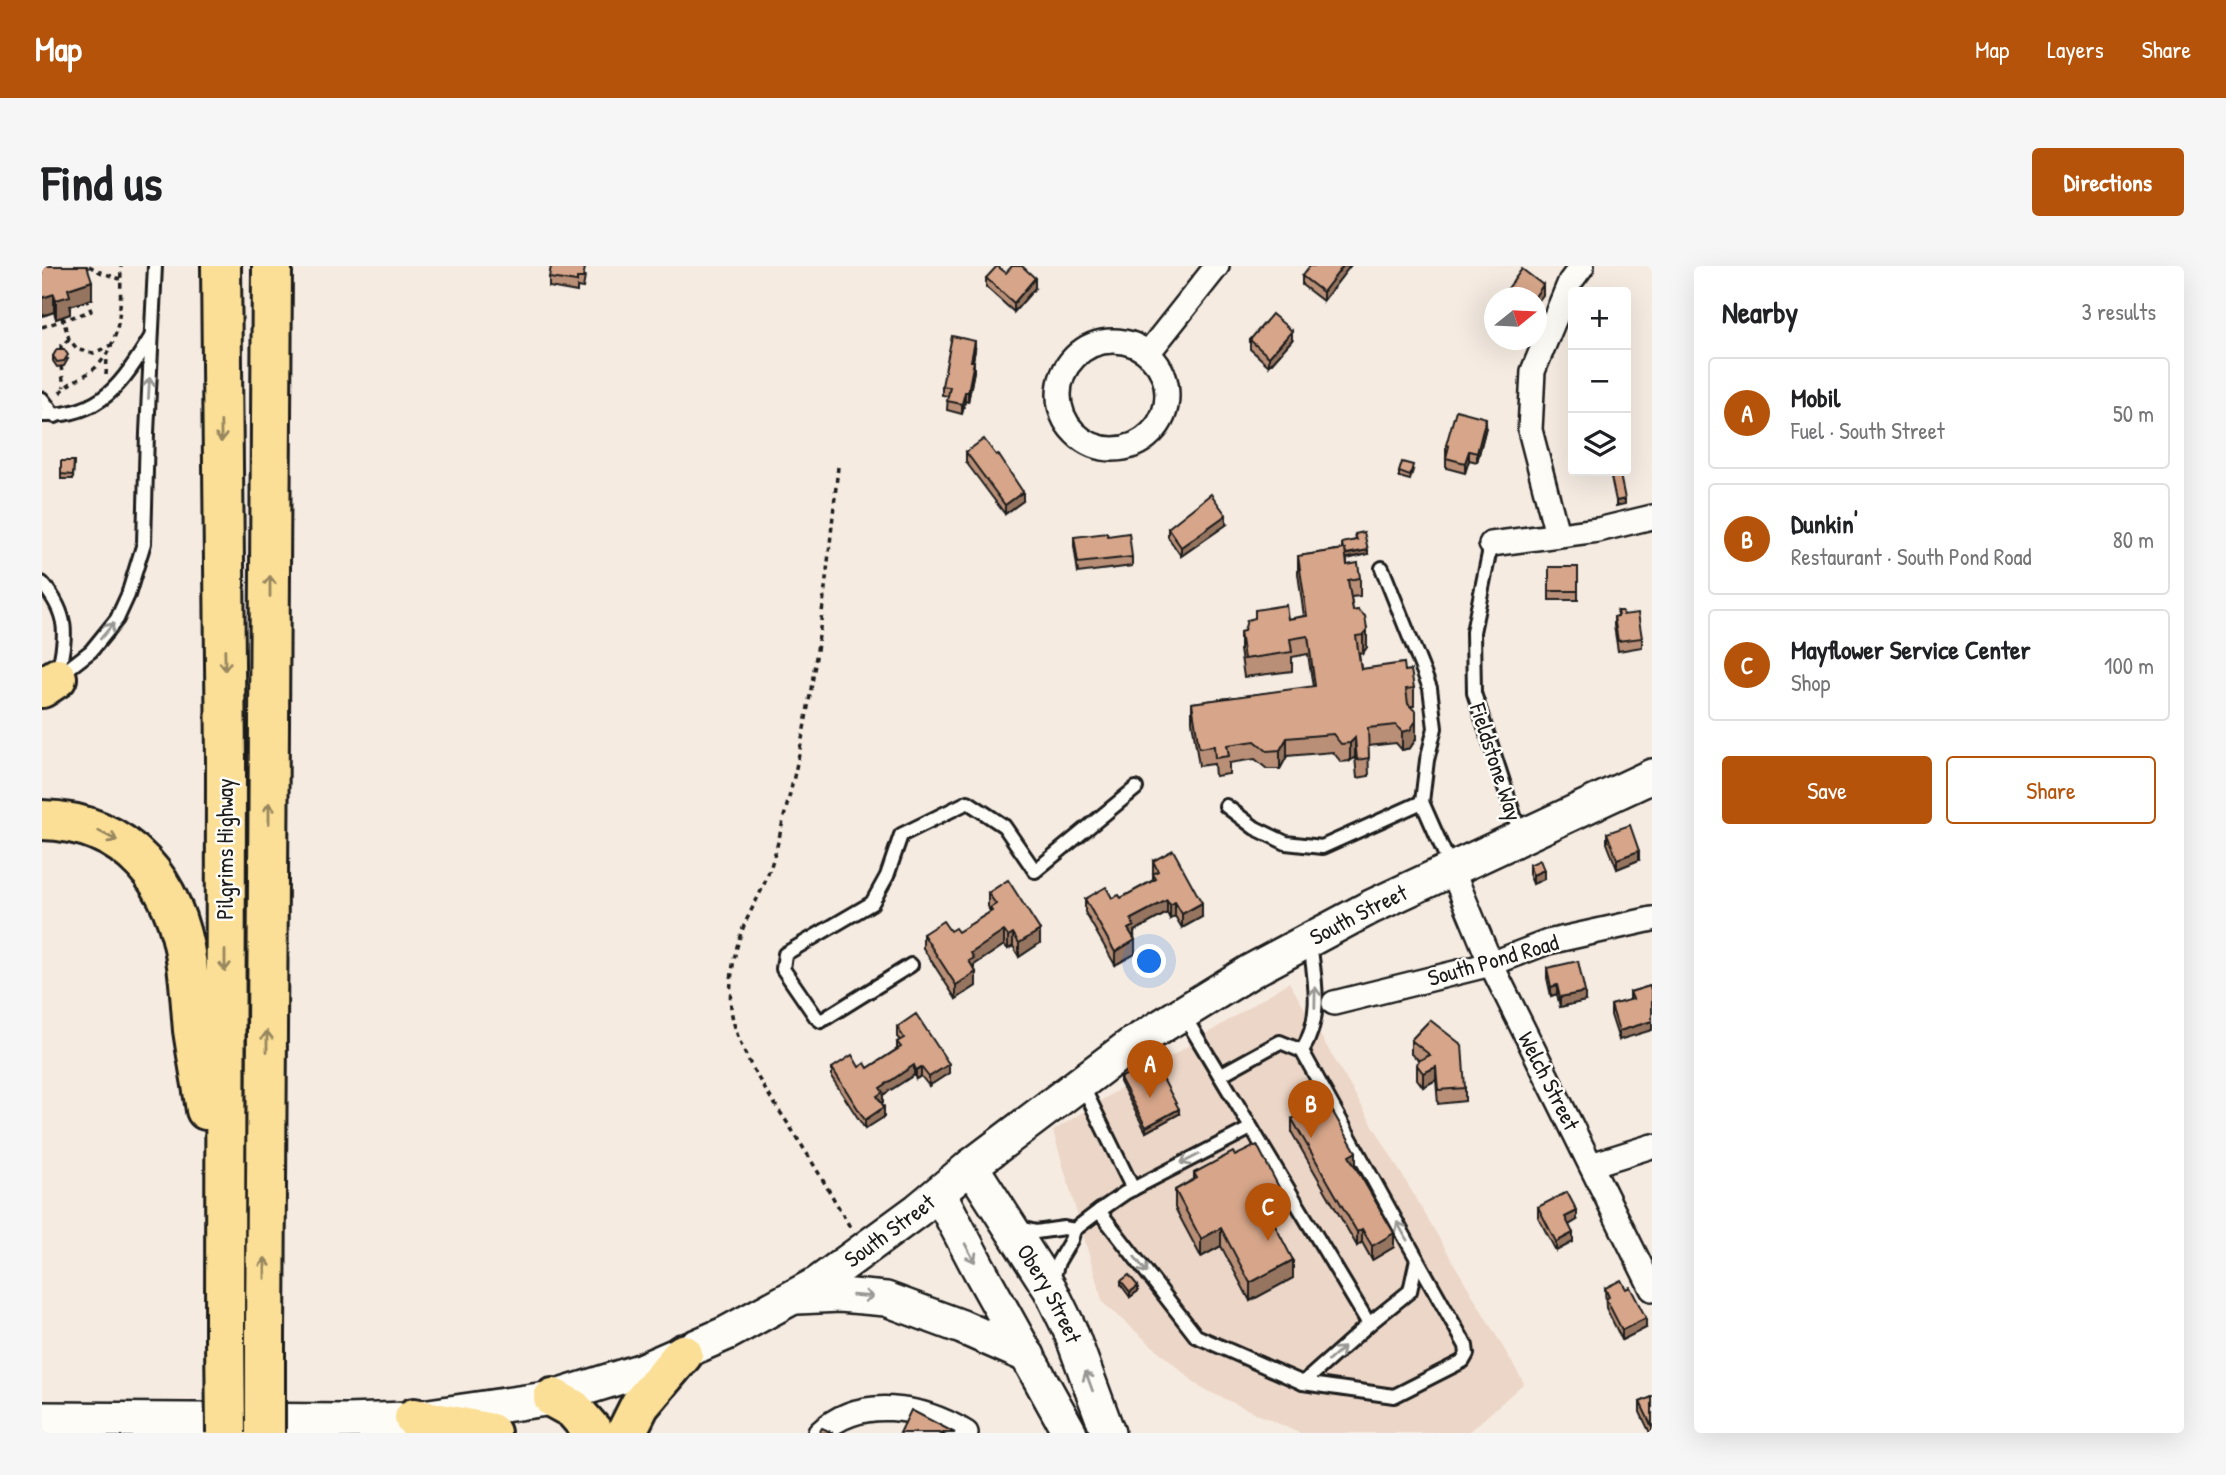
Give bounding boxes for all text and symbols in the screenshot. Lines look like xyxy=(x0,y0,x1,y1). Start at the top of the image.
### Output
text: Map xyxy=(35,27,82,71)
text: Map xyxy=(1975,33,2009,65)
text: Layers xyxy=(2047,33,2104,65)
text: Share xyxy=(2142,33,2191,65)
button: Directions xyxy=(2032,148,2184,216)
text: Find us xyxy=(42,149,162,215)
north arrow xyxy=(1484,287,1547,350)
map controls xyxy=(1568,287,1631,476)
button: + xyxy=(1568,287,1631,350)
text: Nearby xyxy=(1722,292,1798,332)
text: 3 results xyxy=(2081,296,2156,327)
button: − xyxy=(1568,350,1631,413)
one-way arrow xyxy=(143,377,156,400)
text: Mobil xyxy=(1791,380,1840,415)
text: A xyxy=(1741,398,1753,429)
text: 50 m xyxy=(2113,398,2154,429)
button: layers xyxy=(1568,413,1631,476)
text: Fuel · South Street xyxy=(1791,415,1945,446)
one-way arrow xyxy=(215,420,228,443)
text: Dunkin' xyxy=(1791,506,1858,541)
text: B xyxy=(1741,524,1753,555)
text: 80 m xyxy=(2113,524,2154,555)
text: Restaurant · South Pond Road xyxy=(1791,541,2032,572)
one-way arrow xyxy=(263,575,277,598)
one-way arrow xyxy=(99,623,115,641)
text: Mayflower Service Center xyxy=(1791,632,2030,667)
one-way arrow xyxy=(218,648,232,671)
text: C xyxy=(1741,650,1753,681)
text: 100 m xyxy=(2104,650,2154,681)
text: Shop xyxy=(1791,667,1830,698)
street label: Fieldstone Way xyxy=(1463,698,1530,825)
button: Save xyxy=(1722,756,1932,824)
button: Share xyxy=(1946,756,2156,824)
street label: Pilgrims Highway xyxy=(209,778,240,920)
one-way arrow xyxy=(262,802,276,825)
one-way arrow xyxy=(97,829,117,843)
street label: South Street xyxy=(1304,876,1413,952)
street label: South Pond Road xyxy=(1424,926,1562,993)
your location xyxy=(1132,944,1166,978)
one-way arrow xyxy=(218,949,232,972)
one-way arrow xyxy=(1308,985,1322,1008)
street label: Welch Street xyxy=(1511,1026,1588,1136)
one-way arrow xyxy=(260,1030,274,1053)
pin: A xyxy=(1127,1040,1173,1098)
pin: B xyxy=(1288,1080,1334,1138)
one-way arrow xyxy=(1180,1153,1201,1167)
pin: C xyxy=(1245,1183,1291,1241)
street label: South Street xyxy=(838,1186,942,1274)
one-way arrow xyxy=(1395,1222,1409,1242)
street label: Obery Street xyxy=(1010,1238,1090,1348)
one-way arrow xyxy=(964,1242,978,1263)
one-way arrow xyxy=(1133,1255,1148,1273)
one-way arrow xyxy=(258,1257,272,1280)
one-way arrow xyxy=(851,1290,874,1303)
one-way arrow xyxy=(1327,1345,1344,1362)
one-way arrow xyxy=(1082,1371,1094,1393)

